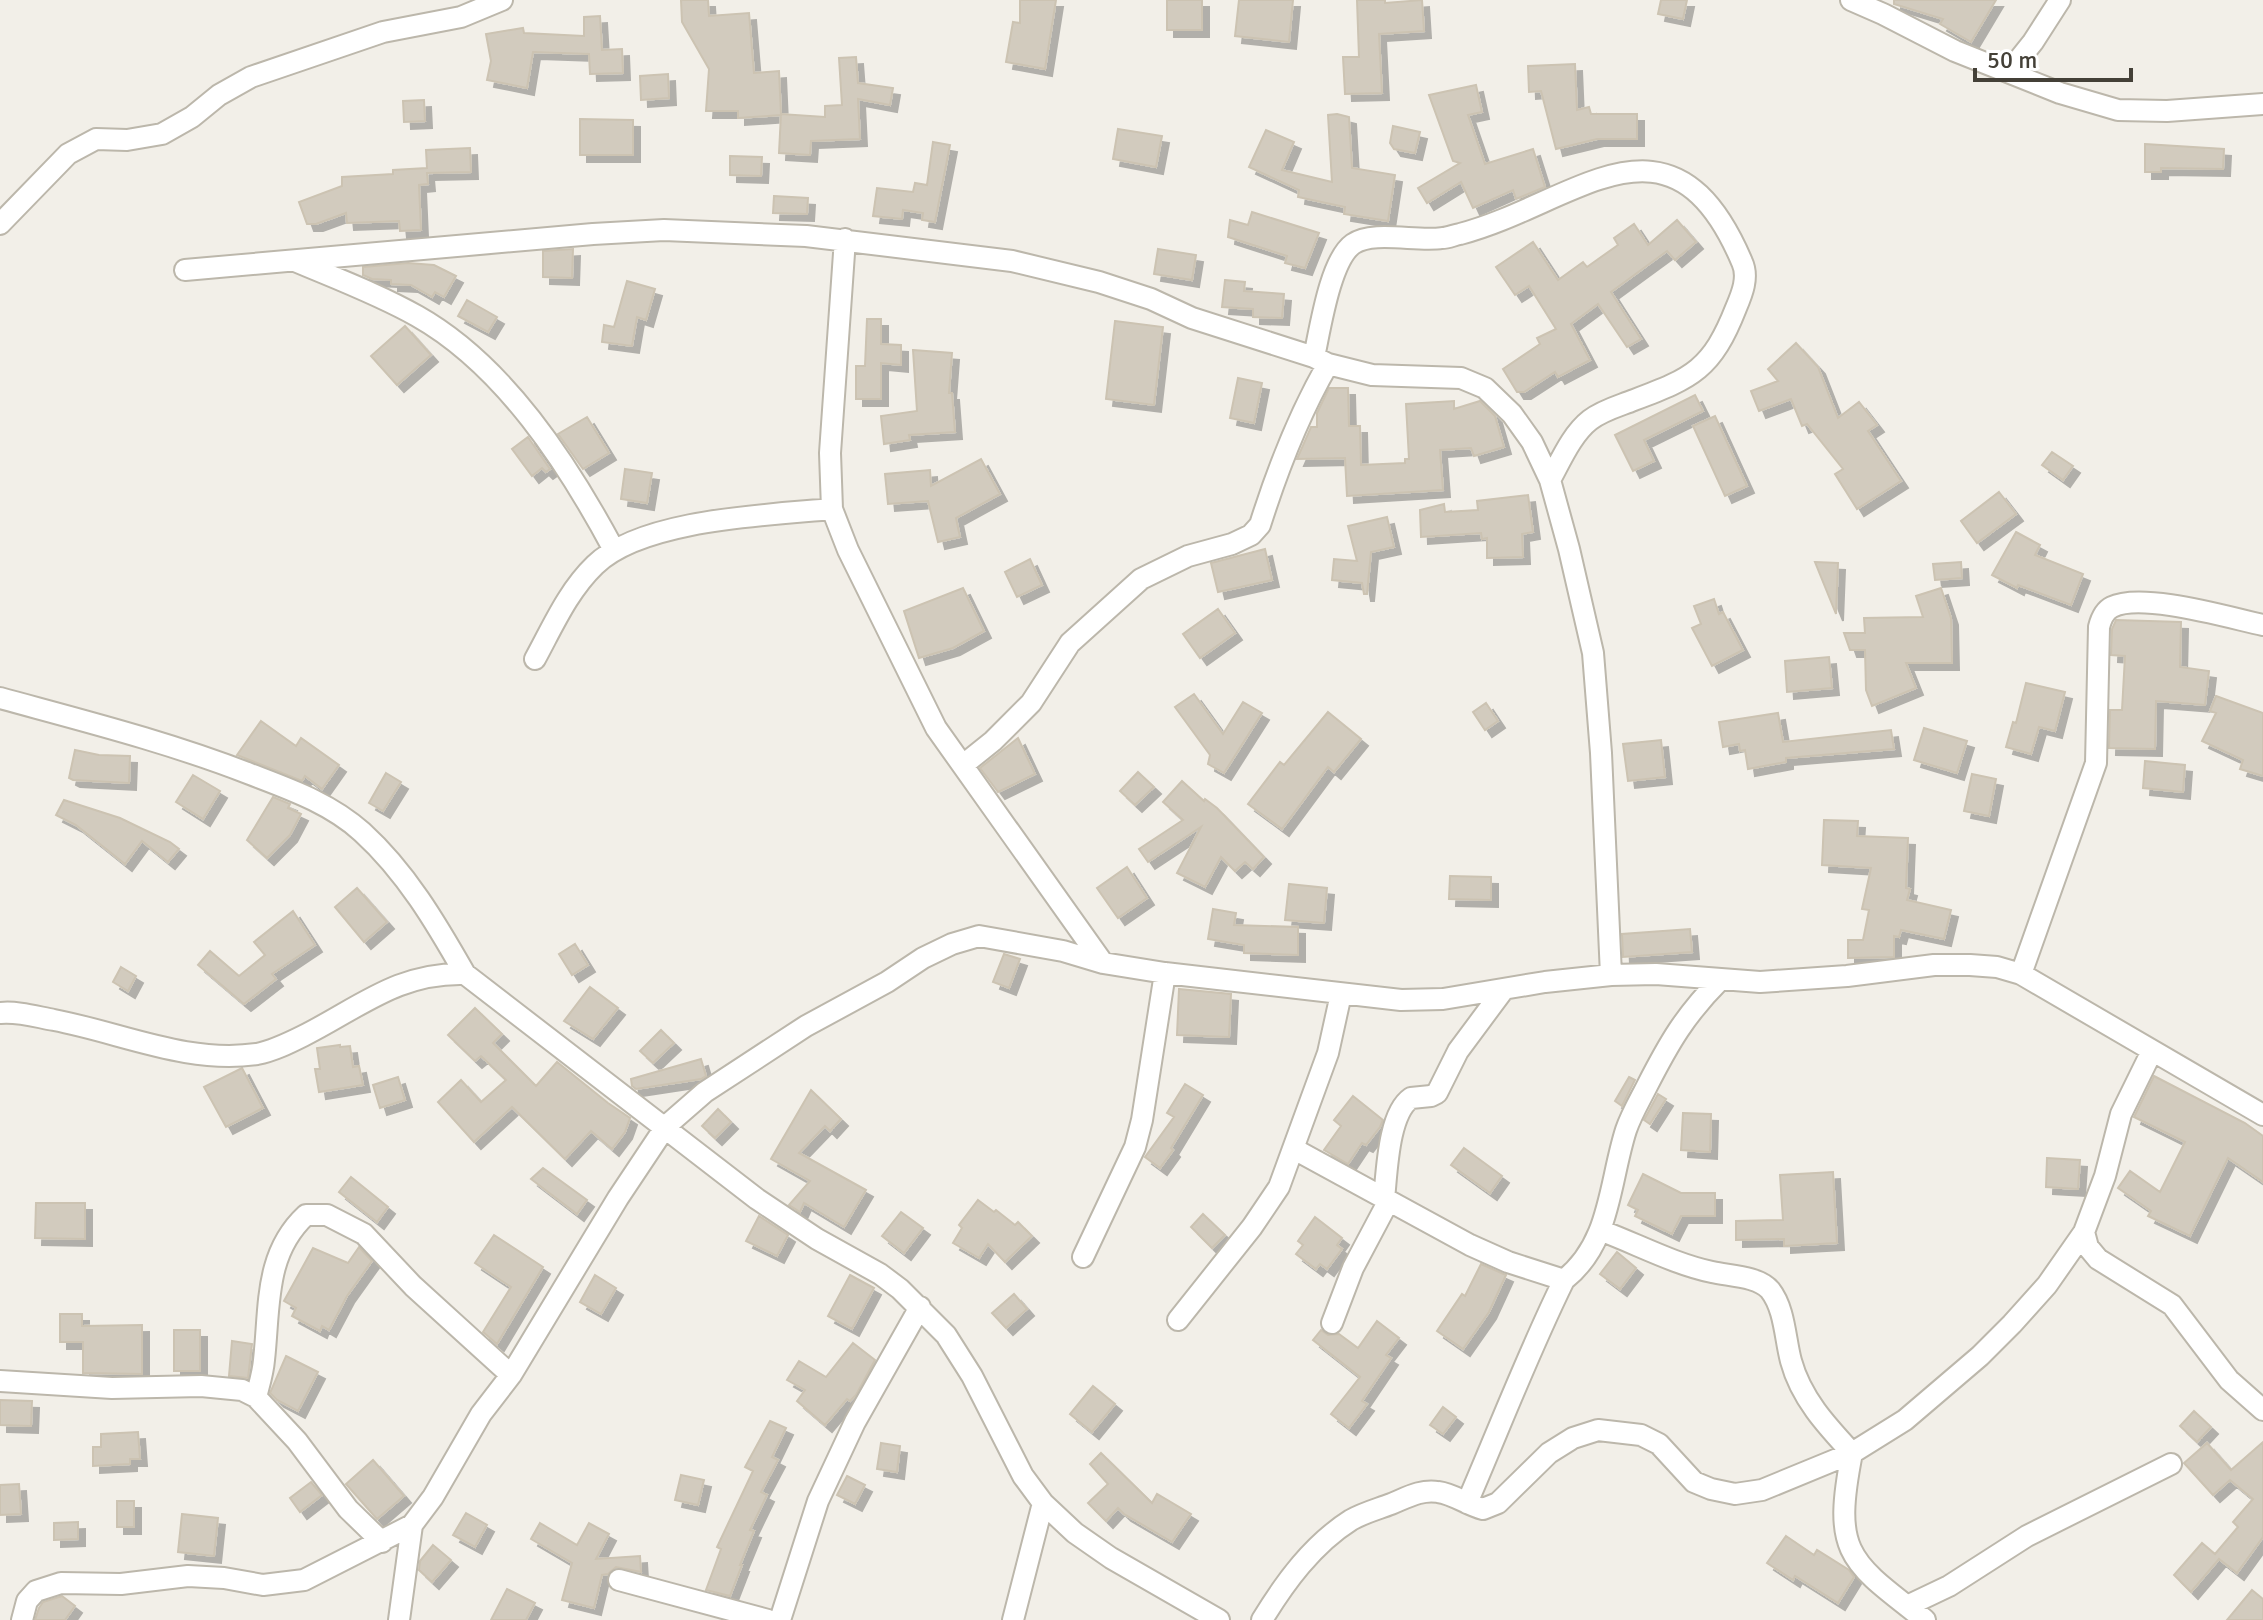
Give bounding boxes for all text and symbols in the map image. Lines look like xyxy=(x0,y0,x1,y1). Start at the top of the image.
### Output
scale bar xyxy=(1975,32,2131,82)
text: 50 m xyxy=(1987,45,2037,75)

